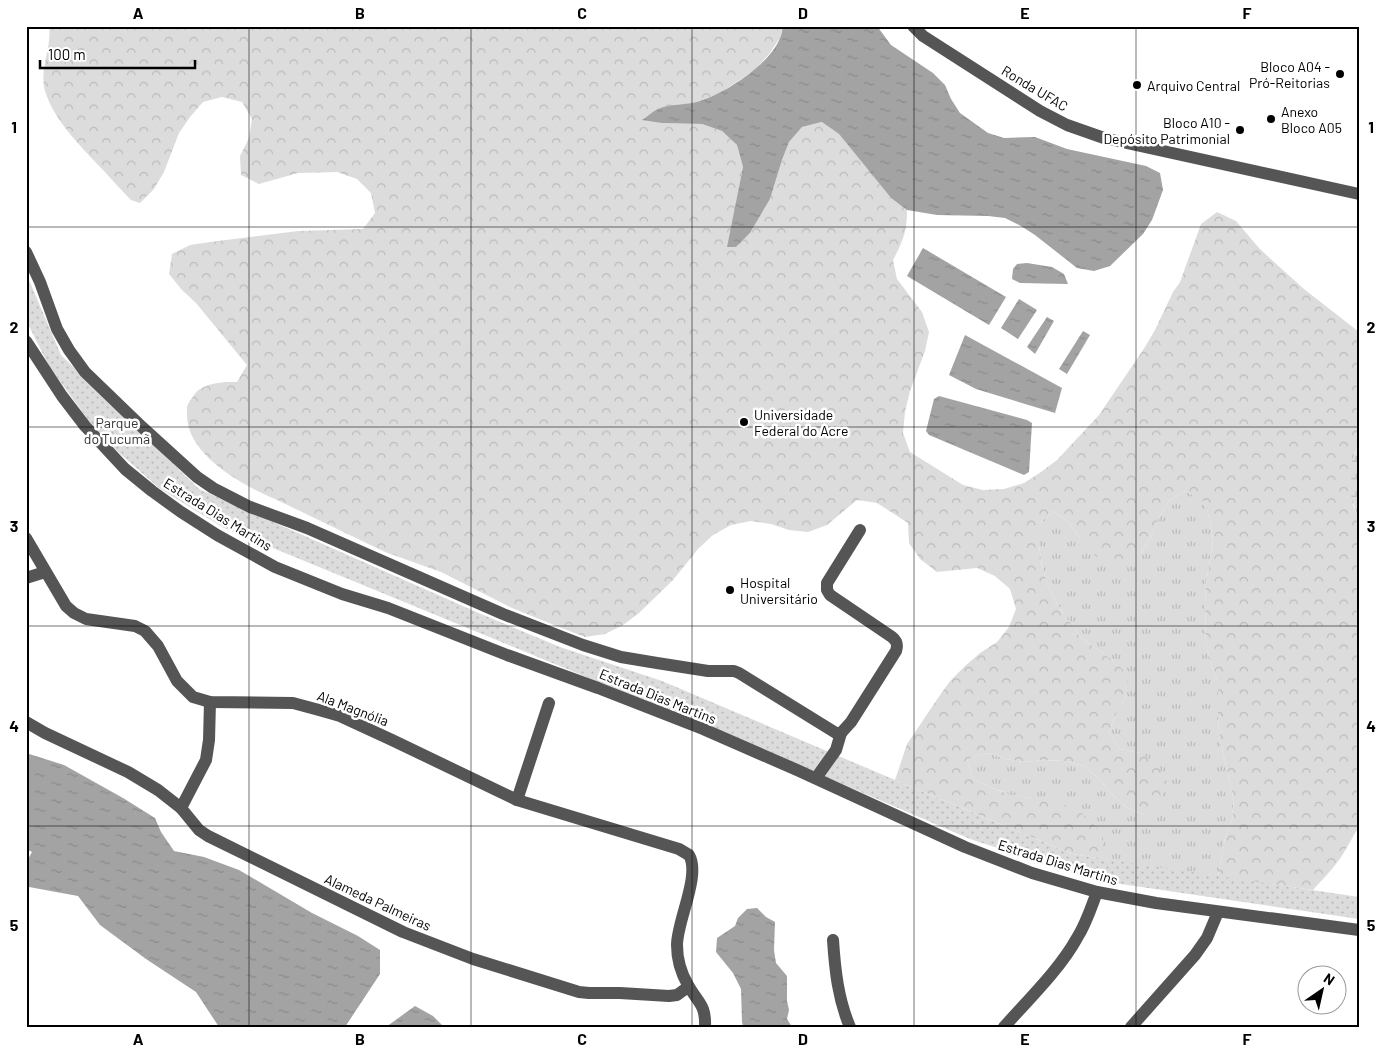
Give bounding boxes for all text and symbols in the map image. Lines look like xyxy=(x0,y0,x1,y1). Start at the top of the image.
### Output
text: A xyxy=(133,3,144,22)
text: B xyxy=(355,3,365,22)
text: C xyxy=(577,3,587,22)
text: D xyxy=(798,3,808,22)
text: E xyxy=(1020,3,1030,22)
text: F xyxy=(1243,3,1252,22)
scale bar xyxy=(40,38,195,70)
text: 100 m xyxy=(48,45,86,63)
place label: Bloco A04 - Pró-Reitorias xyxy=(1249,58,1330,91)
street label: Ronda UFAC xyxy=(999,62,1071,114)
marker: Bloco A04 - Pró-Reitorias xyxy=(1334,68,1346,80)
place label: Arquivo Central xyxy=(1147,77,1240,94)
marker: Arquivo Central xyxy=(1131,79,1143,91)
place label: Anexo Bloco A05 xyxy=(1281,103,1342,136)
marker: Anexo Bloco A05 xyxy=(1265,113,1277,125)
place label: Bloco A10 - Depósito Patrimonial xyxy=(1103,114,1230,147)
text: 1 xyxy=(11,117,17,136)
text: 1 xyxy=(1368,117,1374,136)
marker: Bloco A10 - Depósito Patrimonial xyxy=(1234,124,1246,136)
text: 2 xyxy=(10,317,19,336)
text: 2 xyxy=(1367,317,1376,336)
place label: Universidade Federal do Acre xyxy=(754,406,848,439)
park label: Parque do Tucumã xyxy=(84,414,150,447)
marker: Universidade Federal do Acre xyxy=(738,416,750,428)
street label: Estrada Dias Martins xyxy=(161,474,275,554)
text: 3 xyxy=(10,516,18,535)
text: 3 xyxy=(1367,516,1375,535)
place label: Hospital Universitário xyxy=(740,574,818,607)
marker: Hospital Universitário xyxy=(724,584,736,596)
street label: Estrada Dias Martins xyxy=(597,665,719,727)
street label: Ala Magnólia xyxy=(315,687,391,729)
text: 4 xyxy=(9,716,19,735)
text: 4 xyxy=(1366,716,1376,735)
street label: Estrada Dias Martins xyxy=(996,836,1120,888)
street label: Alameda Palmeiras xyxy=(322,870,434,934)
text: 5 xyxy=(10,915,19,934)
text: 5 xyxy=(1367,915,1376,934)
north arrow xyxy=(1298,966,1348,1016)
text: N xyxy=(1321,969,1338,988)
text: A xyxy=(133,1029,144,1048)
text: B xyxy=(355,1029,365,1048)
text: C xyxy=(577,1029,587,1048)
text: D xyxy=(798,1029,808,1048)
text: E xyxy=(1020,1029,1030,1048)
text: F xyxy=(1243,1029,1252,1048)

